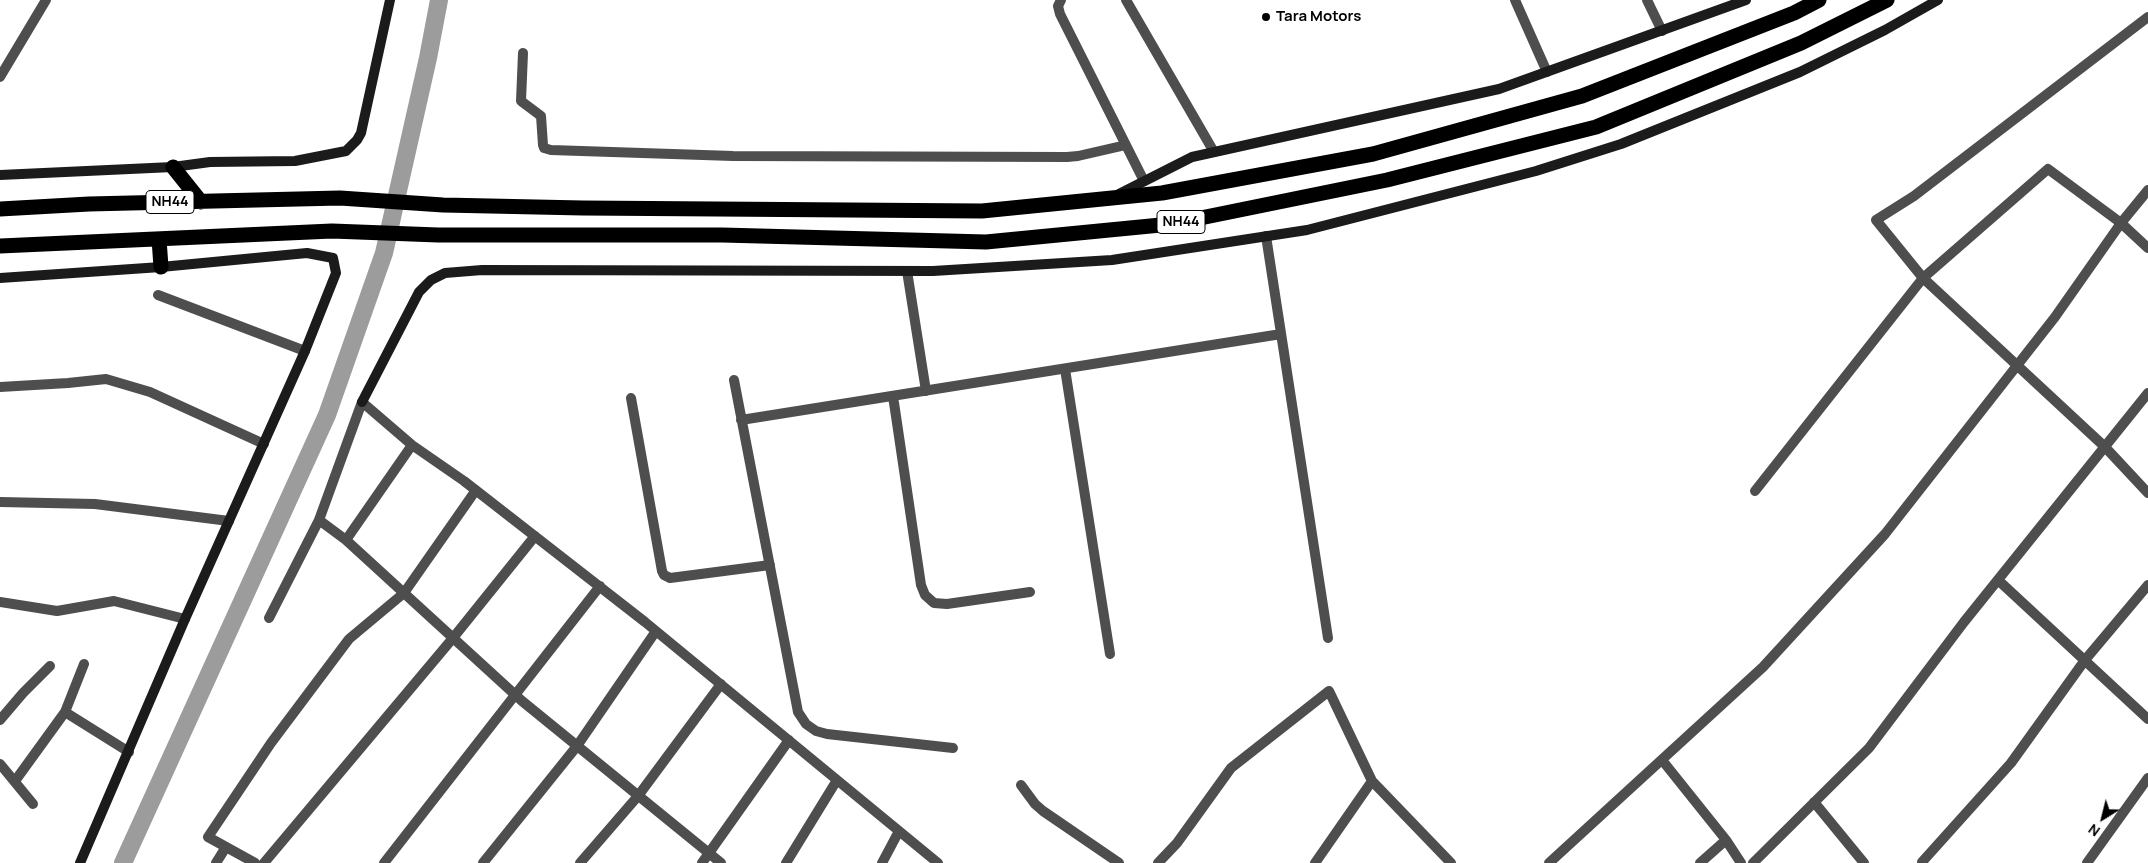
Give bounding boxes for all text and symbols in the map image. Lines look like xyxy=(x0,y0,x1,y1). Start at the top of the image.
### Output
place label: Tara Motors xyxy=(1276,8,1361,26)
marker: Tara Motors xyxy=(1260,11,1272,23)
road number: NH44 xyxy=(146,190,194,213)
road number: NH44 xyxy=(1157,210,1205,233)
north arrow xyxy=(2078,793,2128,843)
text: N xyxy=(2084,820,2104,841)

